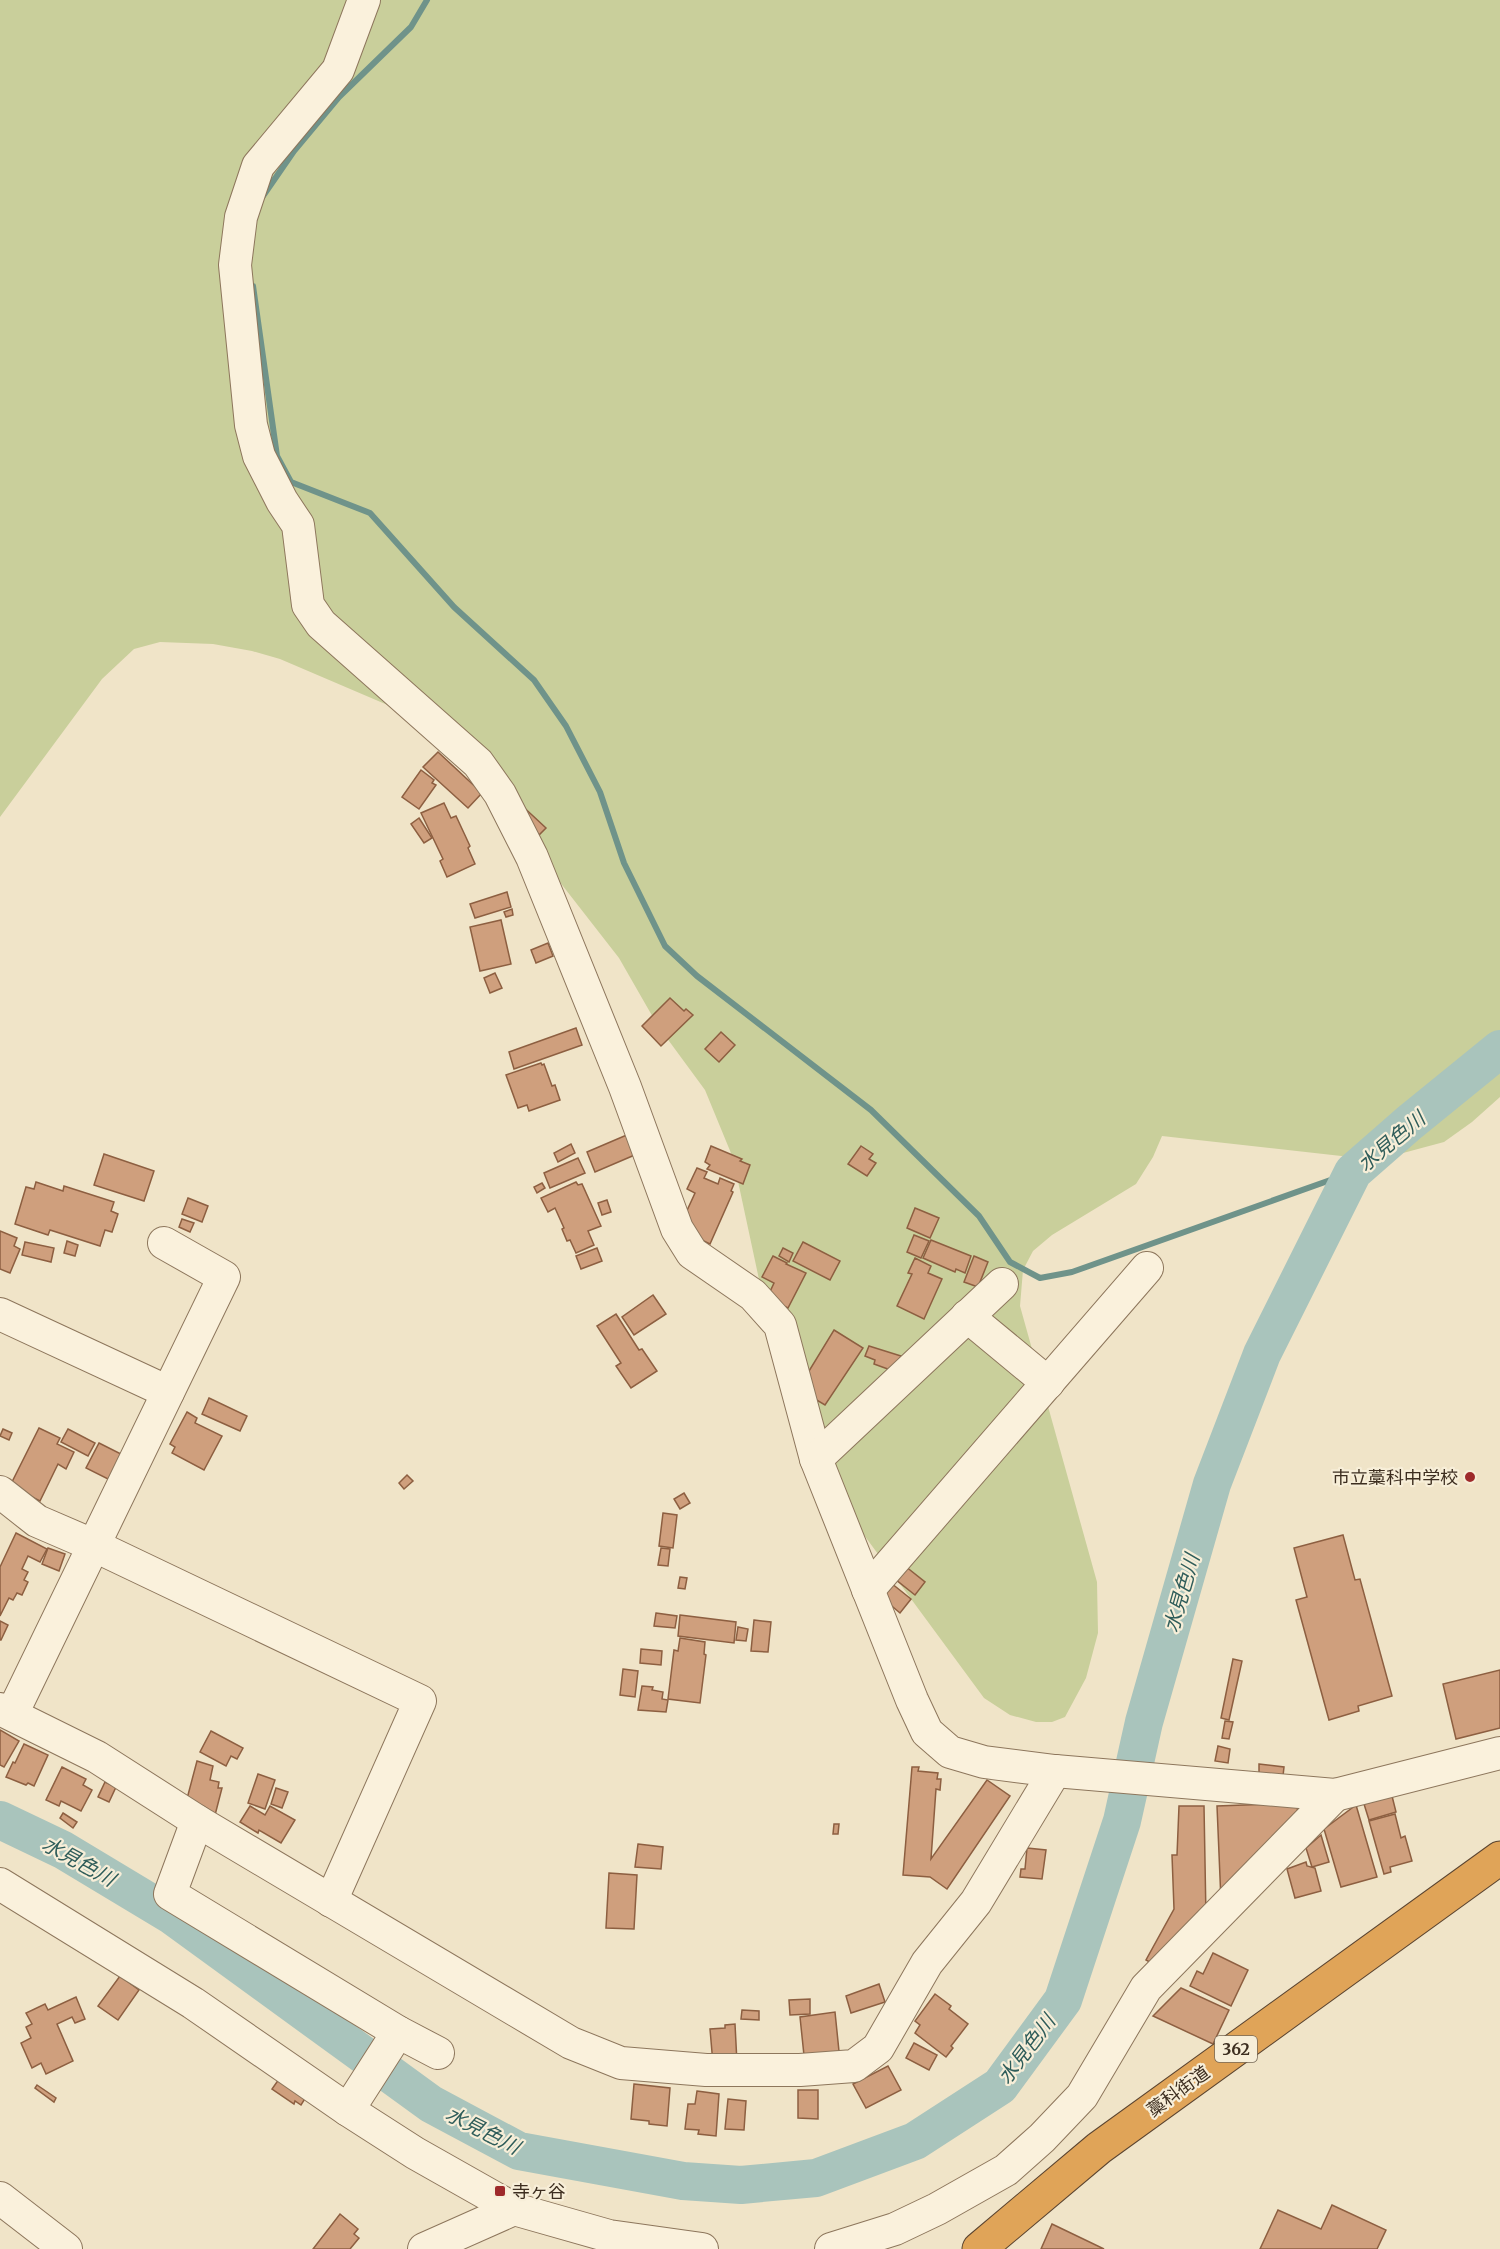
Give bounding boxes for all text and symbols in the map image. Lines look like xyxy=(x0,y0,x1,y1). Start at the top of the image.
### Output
water label: 水見色川 xyxy=(1352,1104,1431,1176)
place label: 市立藁科中学校 xyxy=(1332,1466,1458,1489)
marker: 市立藁科中学校 xyxy=(1463,1470,1477,1484)
water label: 水見色川 xyxy=(1158,1549,1205,1635)
water label: 水見色川 xyxy=(38,1831,122,1892)
water label: 水見色川 xyxy=(992,2008,1061,2088)
road number: 362 xyxy=(1215,2036,1257,2062)
street label: 藁科街道 xyxy=(1142,2061,1214,2121)
water label: 水見色川 xyxy=(442,2101,526,2160)
place label: 寺ヶ谷 xyxy=(512,2180,566,2203)
marker: 寺ヶ谷 xyxy=(493,2184,507,2198)

